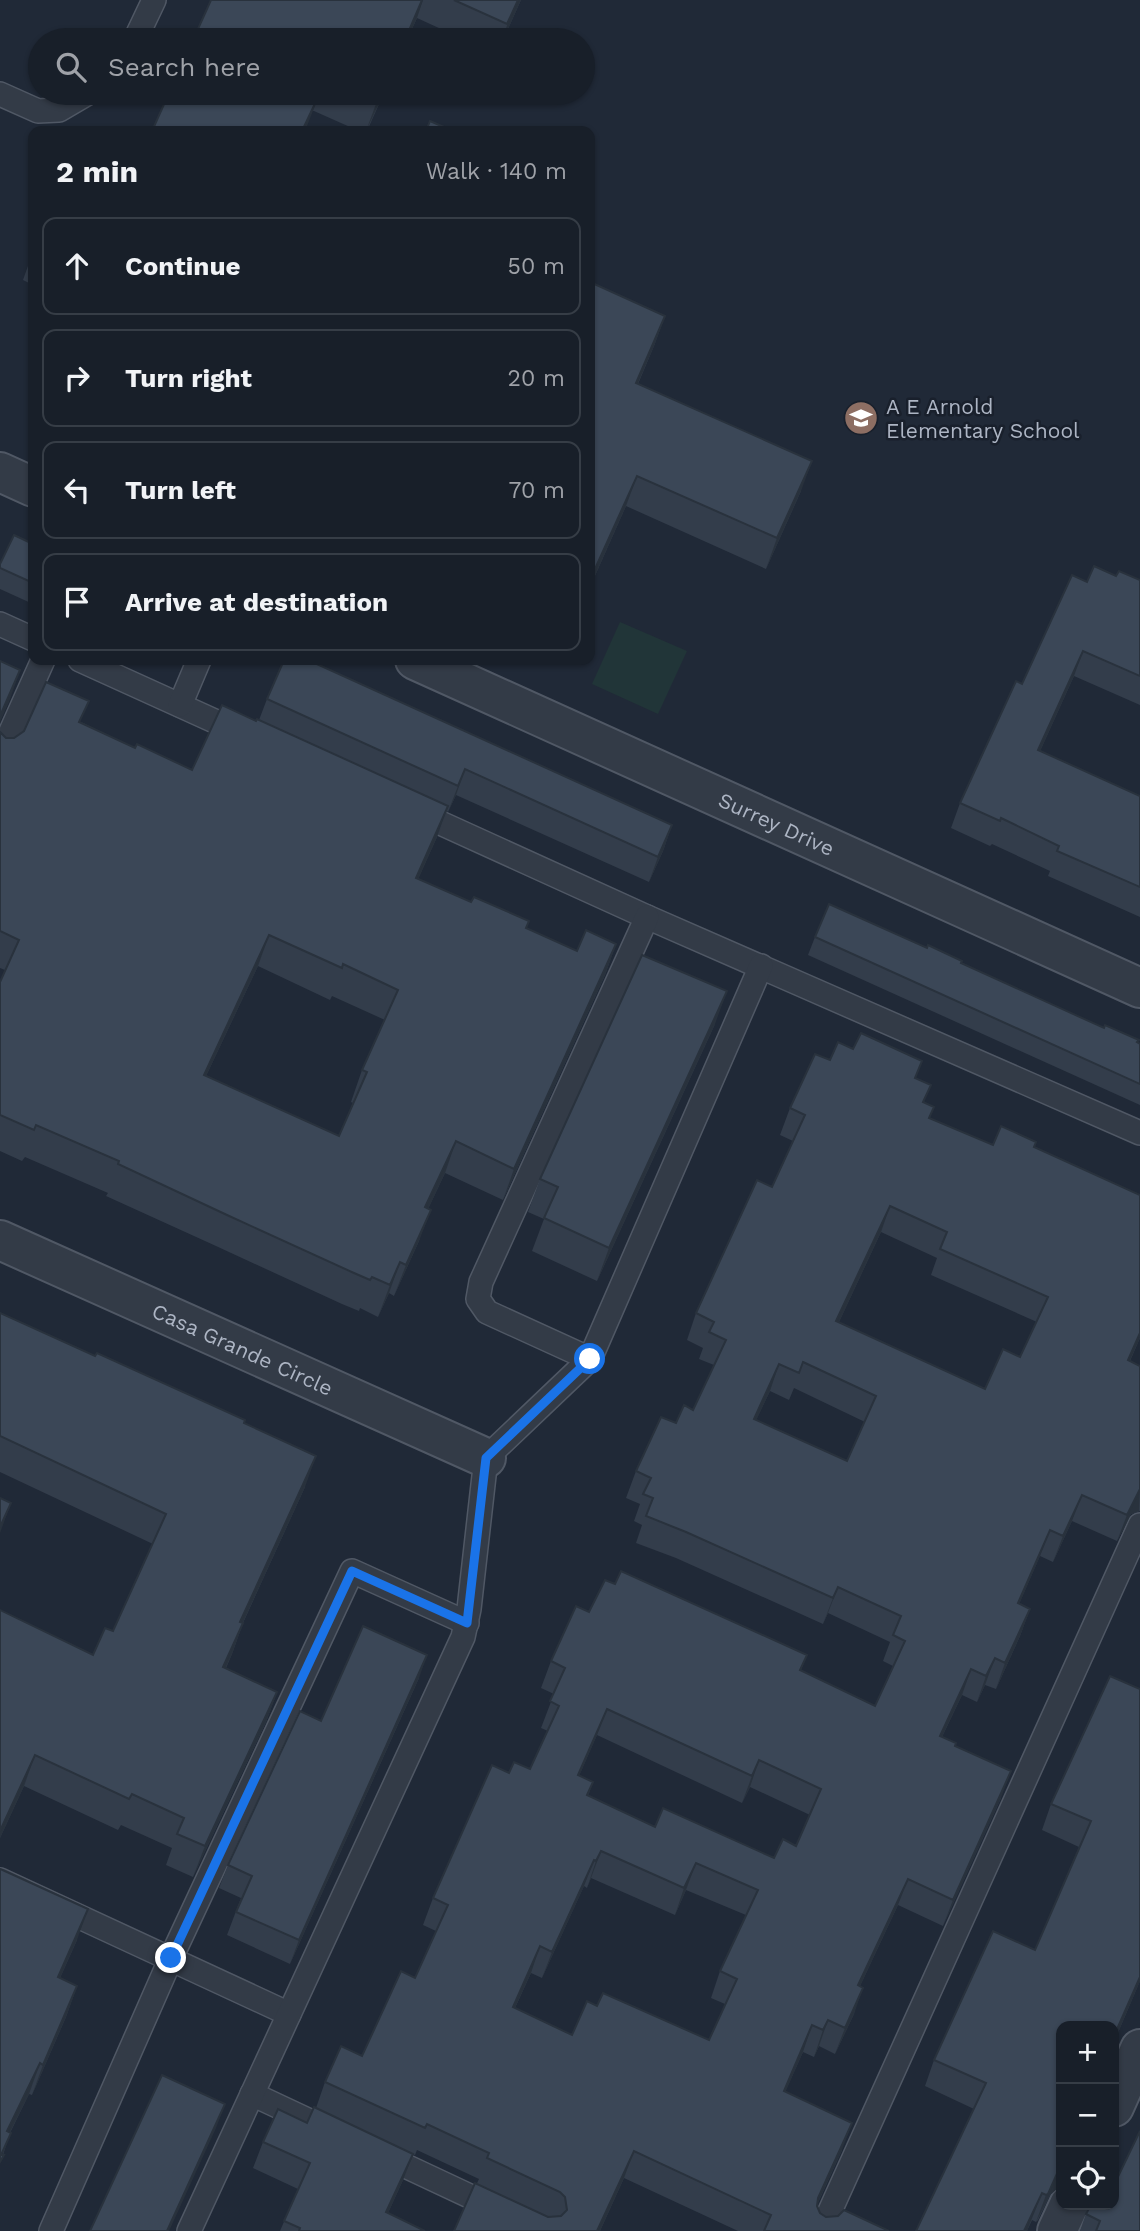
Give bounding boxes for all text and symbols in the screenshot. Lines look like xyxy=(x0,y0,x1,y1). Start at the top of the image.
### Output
search box xyxy=(28,28,595,105)
icon: search xyxy=(52,48,90,86)
text: Search here xyxy=(108,52,260,82)
text: 2 min xyxy=(56,154,138,189)
text: Walk · 140 m xyxy=(426,158,567,185)
icon: ahead xyxy=(58,247,96,285)
text: Continue xyxy=(125,251,241,281)
text: 50 m xyxy=(508,253,565,280)
icon: right xyxy=(58,359,96,397)
text: Turn right xyxy=(125,363,252,393)
text: 20 m xyxy=(508,365,565,392)
place label: A E Arnold Elementary School xyxy=(886,394,1080,443)
school or university icon: A E Arnold Elementary School xyxy=(842,399,880,437)
icon: left xyxy=(58,471,96,509)
text: Turn left xyxy=(125,475,236,505)
text: 70 m xyxy=(508,477,565,504)
icon: arrive xyxy=(58,583,96,621)
text: Arrive at destination xyxy=(125,587,388,617)
street label: Surrey Drive xyxy=(715,787,839,861)
street label: Casa Grande Circle xyxy=(148,1297,337,1400)
route start xyxy=(574,1343,605,1374)
route end xyxy=(155,1942,186,1973)
map controls xyxy=(1056,2021,1119,2210)
button: + xyxy=(1056,2021,1119,2084)
button: − xyxy=(1056,2084,1119,2147)
button: locate xyxy=(1056,2147,1119,2210)

